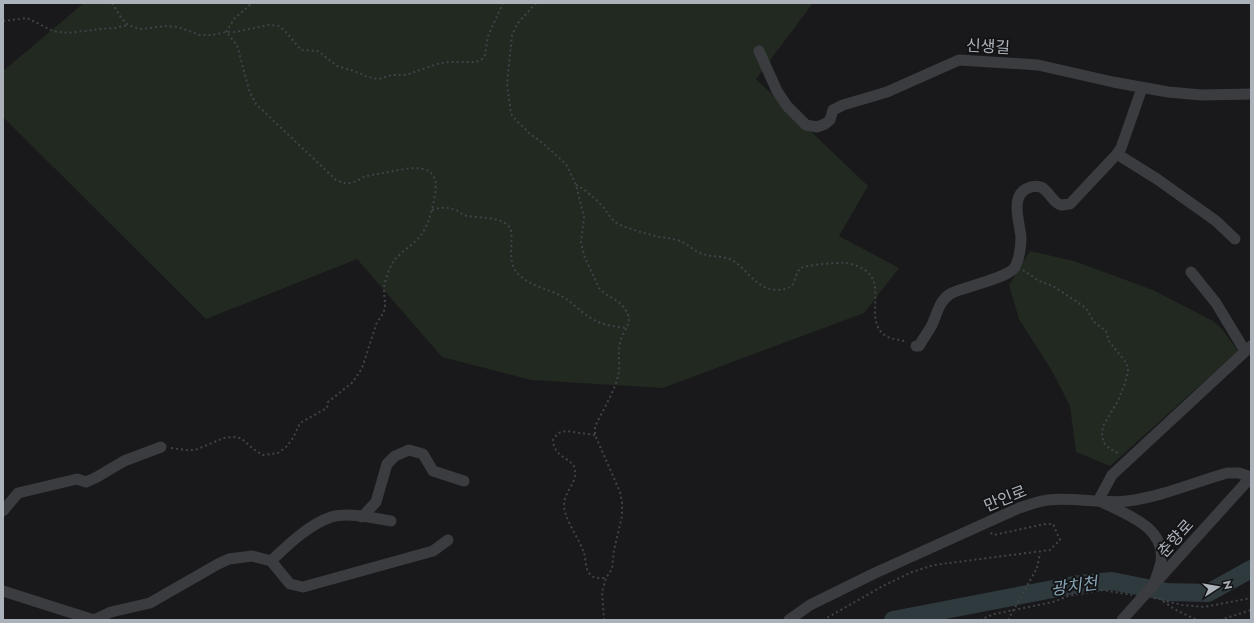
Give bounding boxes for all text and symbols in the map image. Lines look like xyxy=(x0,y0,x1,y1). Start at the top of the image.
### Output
street label: 신생길 xyxy=(965,34,1011,59)
street label: 만인로 xyxy=(980,479,1030,517)
street label: 춘향로 xyxy=(1152,514,1199,562)
north arrow xyxy=(1198,567,1238,607)
water label: 광치천 xyxy=(1049,571,1101,601)
text: N xyxy=(1219,579,1237,591)

